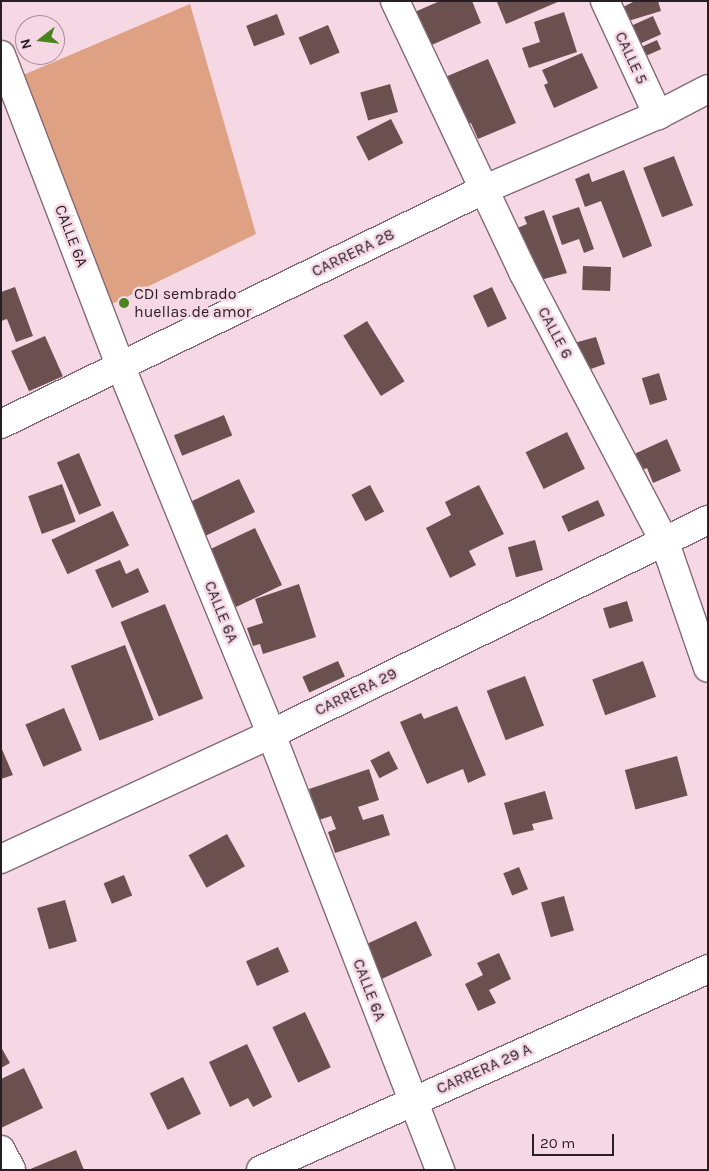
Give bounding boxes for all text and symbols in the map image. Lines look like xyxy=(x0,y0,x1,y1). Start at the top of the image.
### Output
north arrow xyxy=(15,15,65,65)
street label: CALLE 5 xyxy=(611,29,651,87)
text: N xyxy=(17,37,36,51)
street label: CALLE 6A xyxy=(50,202,92,270)
street label: CARRERA 28 xyxy=(309,225,397,281)
place label: CDI sembrado huellas de amor xyxy=(134,284,251,322)
marker: CDI sembrado huellas de amor xyxy=(118,297,130,309)
street label: CALLE 6 xyxy=(533,304,577,362)
street label: CALLE 6A xyxy=(200,578,242,646)
street label: CARRERA 29 xyxy=(312,664,400,720)
street label: CALLE 6A xyxy=(348,956,390,1024)
street label: CARRERA 29 A xyxy=(434,1040,534,1098)
scale bar xyxy=(534,1124,616,1156)
text: 20 m xyxy=(540,1134,575,1152)

